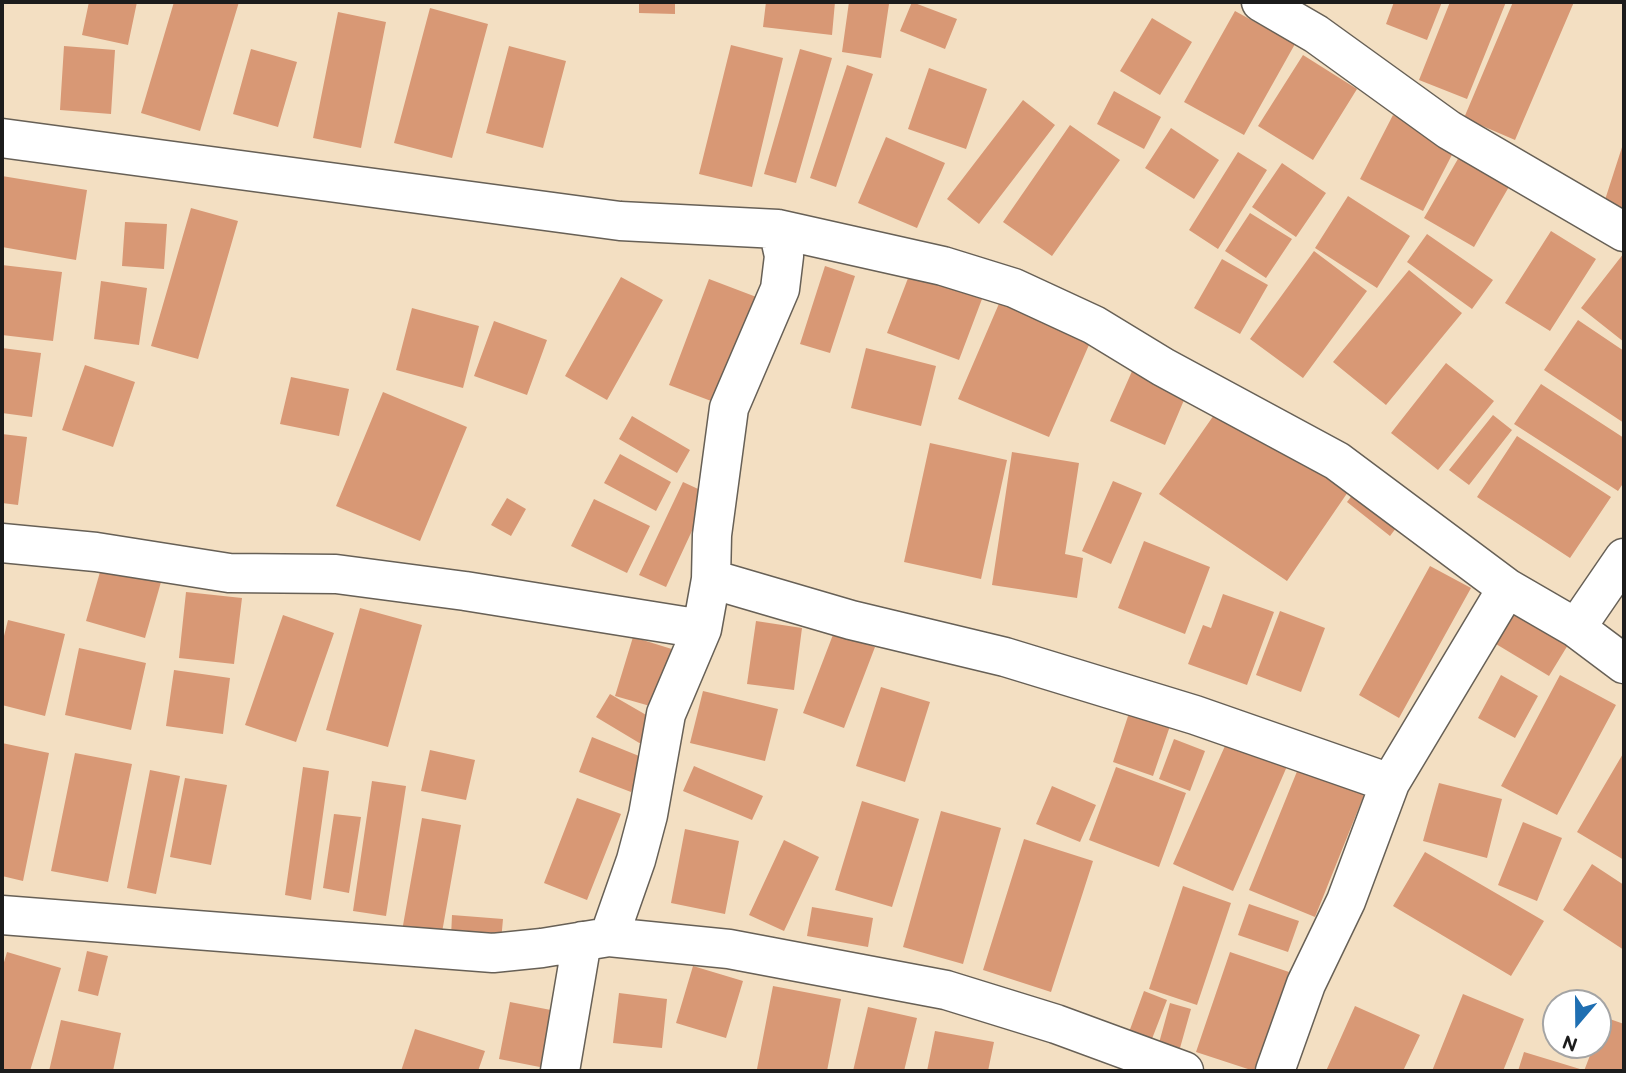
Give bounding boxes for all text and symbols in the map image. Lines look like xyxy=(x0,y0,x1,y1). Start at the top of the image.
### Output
north arrow xyxy=(1542,989,1612,1059)
text: N xyxy=(1560,1029,1581,1056)

